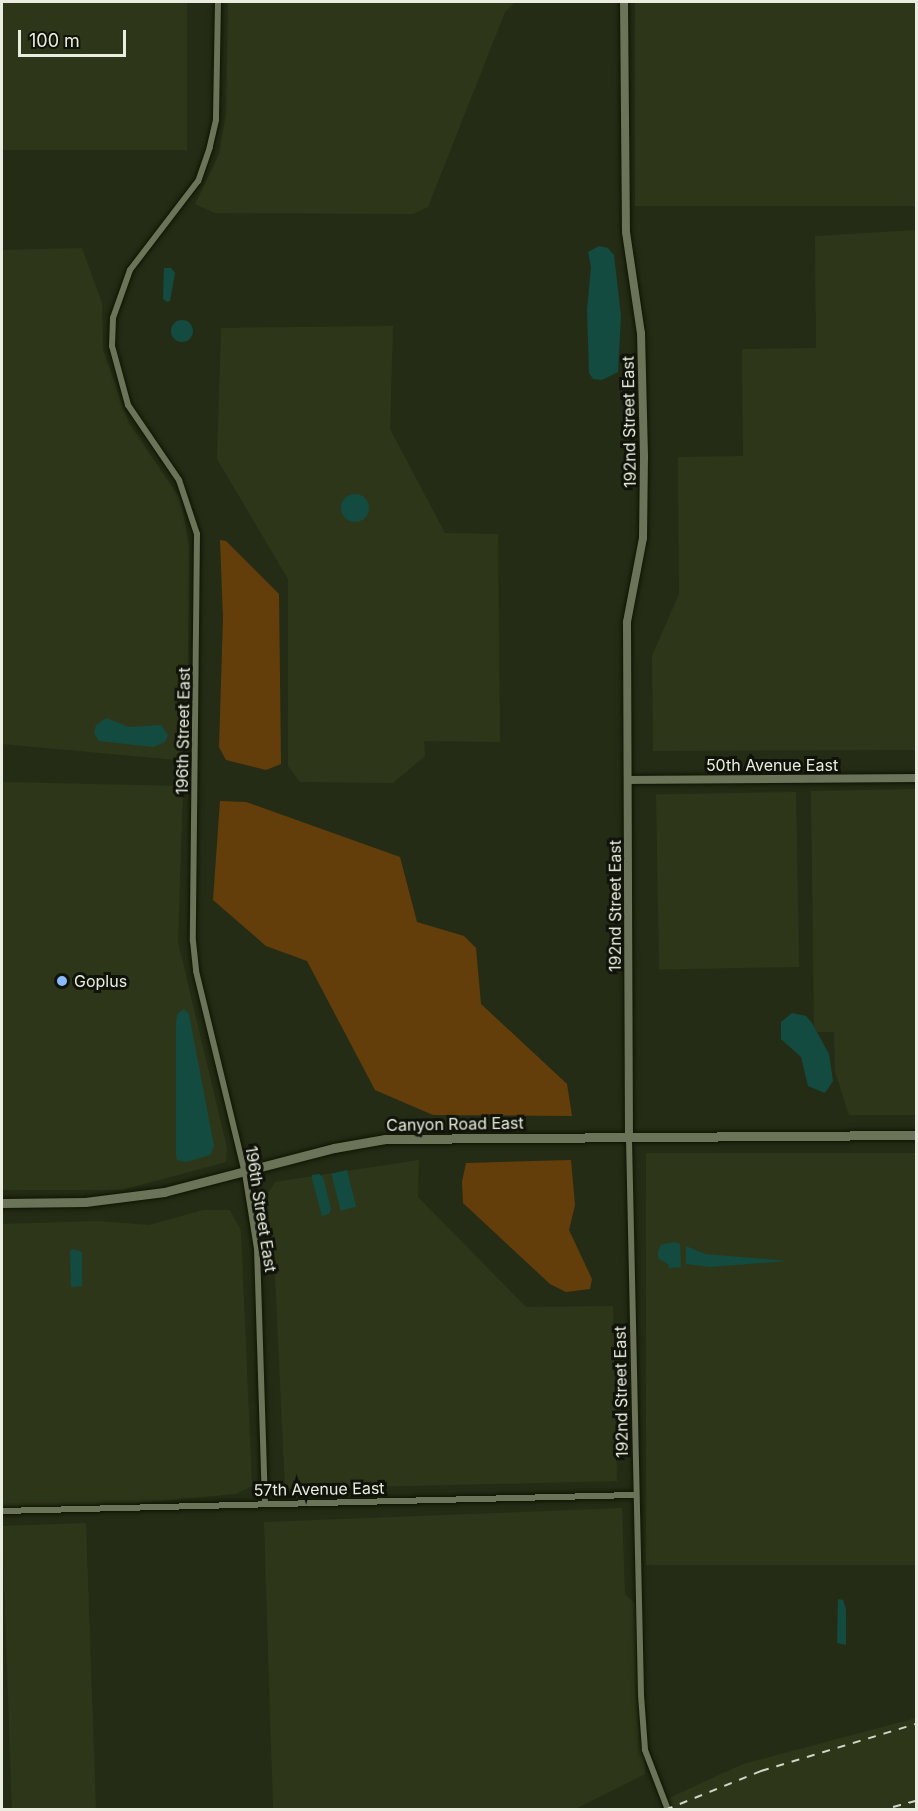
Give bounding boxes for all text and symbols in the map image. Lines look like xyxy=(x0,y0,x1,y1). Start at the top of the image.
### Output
scale bar xyxy=(21,18,129,56)
text: 100 m xyxy=(29,30,80,51)
street label: 192nd Street East xyxy=(618,356,640,488)
street label: 196th Street East xyxy=(172,667,194,795)
street label: 50th Avenue East xyxy=(706,755,838,775)
street label: 192nd Street East xyxy=(605,840,625,972)
place label: Goplus xyxy=(74,971,127,991)
marker: Goplus xyxy=(55,974,69,988)
street label: Canyon Road East xyxy=(386,1113,524,1135)
street label: 196th Street East xyxy=(242,1145,280,1273)
street label: 192nd Street East xyxy=(610,1326,632,1458)
street label: 57th Avenue East xyxy=(253,1478,385,1500)

